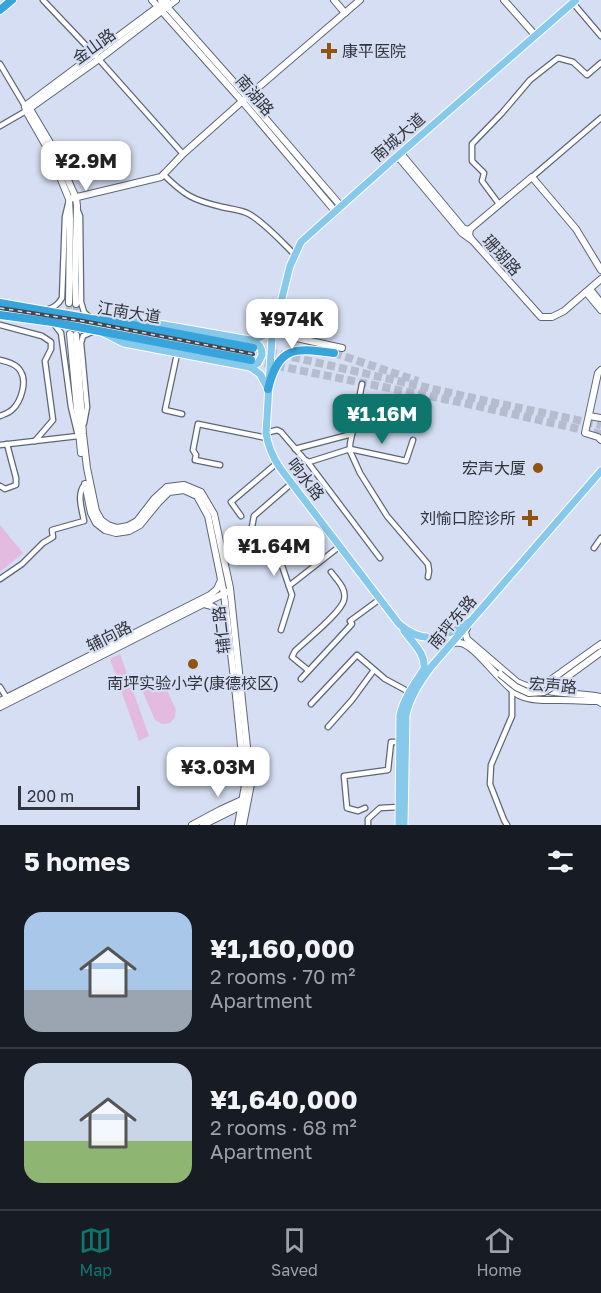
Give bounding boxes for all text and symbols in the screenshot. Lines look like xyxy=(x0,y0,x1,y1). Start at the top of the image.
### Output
street label: 金山路 xyxy=(69,24,119,68)
place label: 康平医院 xyxy=(342,41,406,61)
marker: 康平医院 xyxy=(320,42,338,60)
street label: 南湖路 xyxy=(232,70,278,120)
street label: 南城大道 xyxy=(367,108,429,166)
pin: ¥2.9M xyxy=(44,141,128,192)
text: ¥2.9M xyxy=(55,148,117,172)
street label: 珊瑚路 xyxy=(479,230,525,280)
street label: 江南大道 xyxy=(96,297,162,327)
pin: ¥974K xyxy=(250,299,334,350)
text: ¥974K xyxy=(260,306,324,330)
pin: ¥1.16M xyxy=(333,394,431,445)
text: ¥1.16M xyxy=(347,401,417,425)
street label: 响水路 xyxy=(283,454,329,504)
place label: 宏声大厦 xyxy=(462,458,526,478)
marker: 宏声大厦 xyxy=(531,461,545,475)
place label: 刘愉口腔诊所 xyxy=(420,508,516,528)
marker: 刘愉口腔诊所 xyxy=(521,509,539,527)
pin: ¥1.64M xyxy=(225,526,323,577)
text: ¥1.64M xyxy=(238,533,310,557)
street label: 南坪东路 xyxy=(424,591,480,653)
street label: 辅仁路 xyxy=(208,605,234,655)
street label: 辅向路 xyxy=(83,616,135,656)
marker: 南坪实验小学(康德校区) xyxy=(186,657,200,671)
place label: 南坪实验小学(康德校区) xyxy=(107,673,279,693)
street label: 宏声路 xyxy=(528,673,578,697)
pin: ¥3.03M xyxy=(169,747,267,798)
text: ¥3.03M xyxy=(181,754,255,778)
scale bar xyxy=(18,783,140,810)
text: 200 m xyxy=(27,786,74,806)
icon: filters xyxy=(544,845,577,878)
text: 5 homes xyxy=(24,846,130,877)
text: ¥1,160,000 xyxy=(210,933,355,964)
icon: home xyxy=(72,936,144,1008)
text: 2 rooms · 70 m² xyxy=(210,964,355,988)
text: Apartment xyxy=(210,988,313,1012)
text: ¥1,640,000 xyxy=(210,1084,358,1115)
icon: home xyxy=(72,1087,144,1159)
text: 2 rooms · 68 m² xyxy=(210,1115,357,1139)
text: Apartment xyxy=(210,1139,313,1163)
tab: Map xyxy=(79,1224,112,1280)
tab: Saved xyxy=(271,1224,318,1280)
tab: Home xyxy=(476,1224,522,1280)

